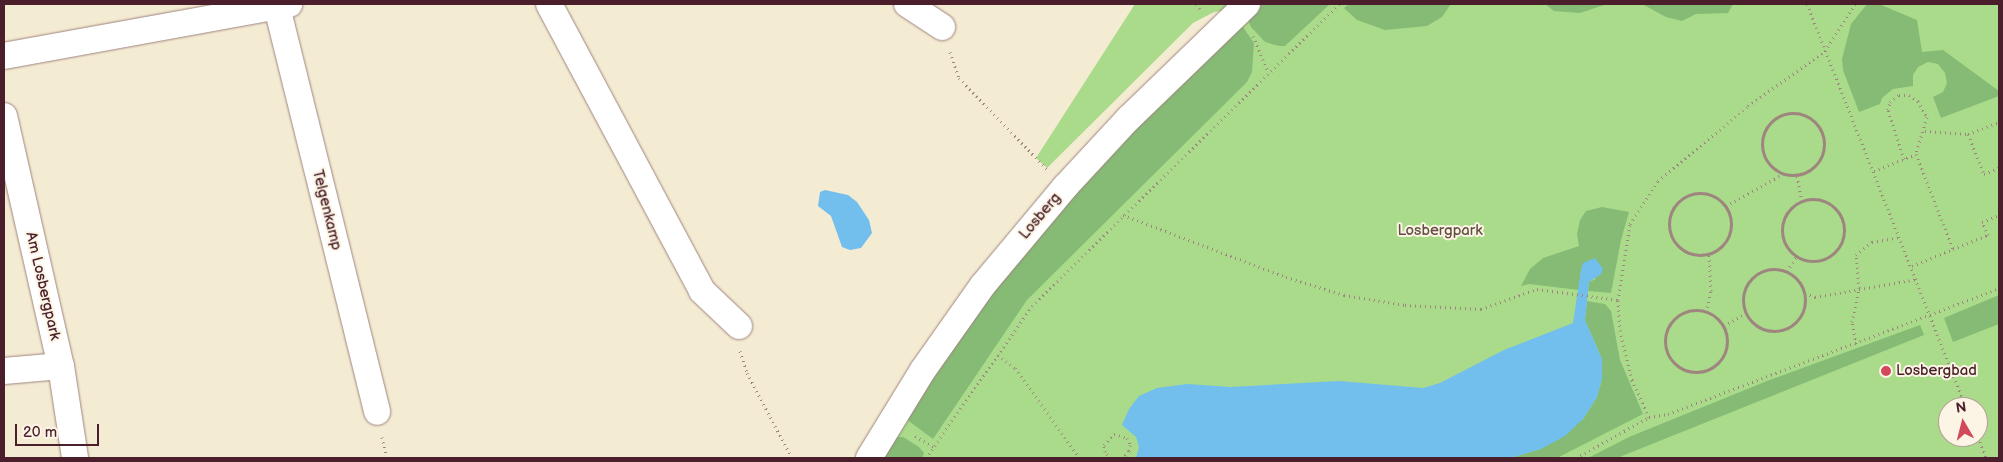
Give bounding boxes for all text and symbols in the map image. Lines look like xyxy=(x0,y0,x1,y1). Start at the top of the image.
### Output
street label: Telgenkamp xyxy=(308,168,346,252)
street label: Losberg xyxy=(1015,189,1065,243)
park label: Losbergpark xyxy=(1397,222,1483,240)
street label: Am Losbergpark xyxy=(22,230,64,342)
place label: Losbergbad xyxy=(1896,362,1977,380)
marker: Losbergbad xyxy=(1880,365,1892,377)
north arrow xyxy=(1938,397,1988,447)
text: N xyxy=(1955,398,1967,417)
scale bar xyxy=(18,414,101,446)
text: 20 m xyxy=(23,423,57,442)

